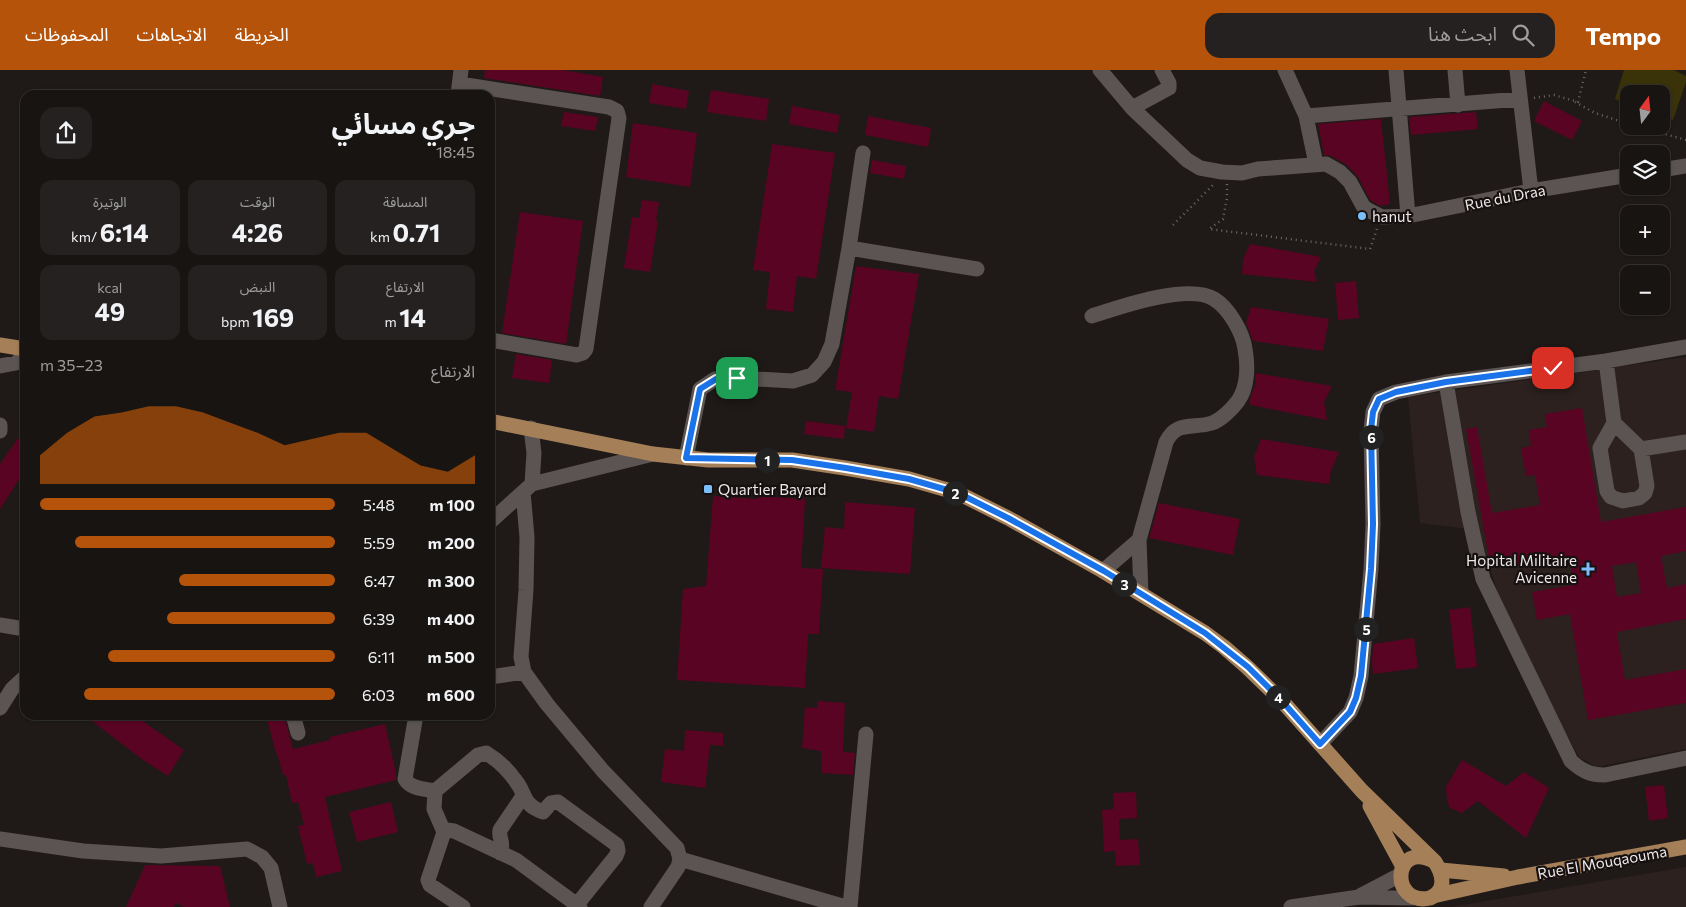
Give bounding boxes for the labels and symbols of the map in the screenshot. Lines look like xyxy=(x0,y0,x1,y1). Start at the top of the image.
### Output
north arrow xyxy=(1620,85,1670,135)
street label: Rue du Draa xyxy=(1463,180,1547,214)
place label: hanut xyxy=(1372,207,1412,225)
marker: hanut xyxy=(1356,210,1368,222)
pin xyxy=(1532,347,1574,389)
pin xyxy=(716,357,758,399)
pin: 6 xyxy=(1358,424,1384,450)
pin: 1 xyxy=(754,448,780,472)
place label: Quartier Bayard xyxy=(718,480,826,498)
pin: 2 xyxy=(942,480,968,506)
marker: Quartier Bayard xyxy=(702,483,714,495)
place label: Hopital Militaire Avicenne xyxy=(1466,551,1577,586)
marker: Hopital Militaire Avicenne xyxy=(1581,562,1595,576)
pin: 3 xyxy=(1112,572,1136,596)
pin: 5 xyxy=(1354,616,1378,642)
pin: 4 xyxy=(1266,684,1290,710)
street label: Rue El Mouqaouma xyxy=(1536,842,1668,882)

